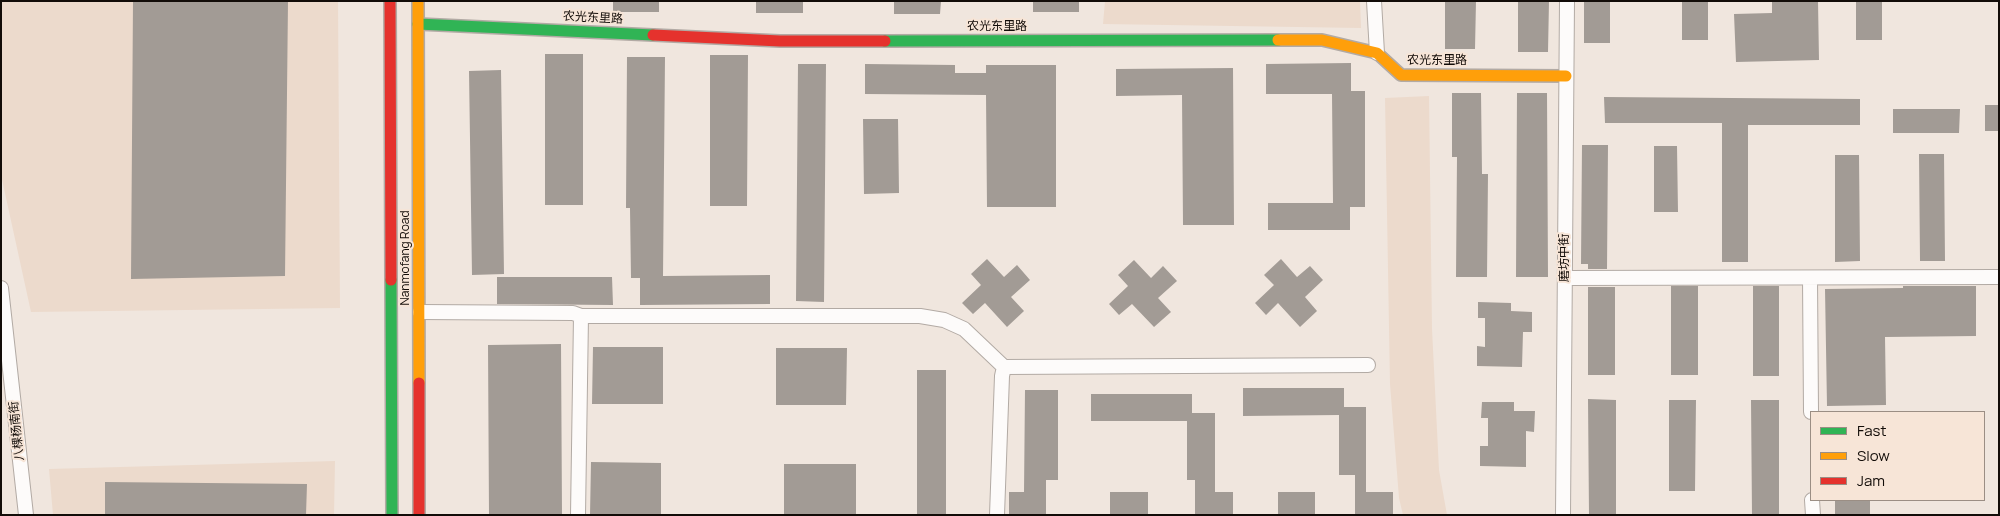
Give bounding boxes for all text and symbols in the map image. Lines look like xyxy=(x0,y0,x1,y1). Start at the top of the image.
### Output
street label: 农光东里路 xyxy=(563,9,623,27)
street label: 农光东里路 xyxy=(967,20,1027,34)
street label: 农光东里路 xyxy=(1407,54,1467,68)
street label: Nanmofang Road xyxy=(399,210,413,306)
street label: 磨坊中街 xyxy=(1558,234,1572,282)
street label: 八棵杨南街 xyxy=(7,400,27,462)
legend xyxy=(1810,411,1985,501)
text: Fast xyxy=(1857,420,1886,441)
text: Slow xyxy=(1857,445,1890,466)
text: Jam xyxy=(1857,470,1885,491)

